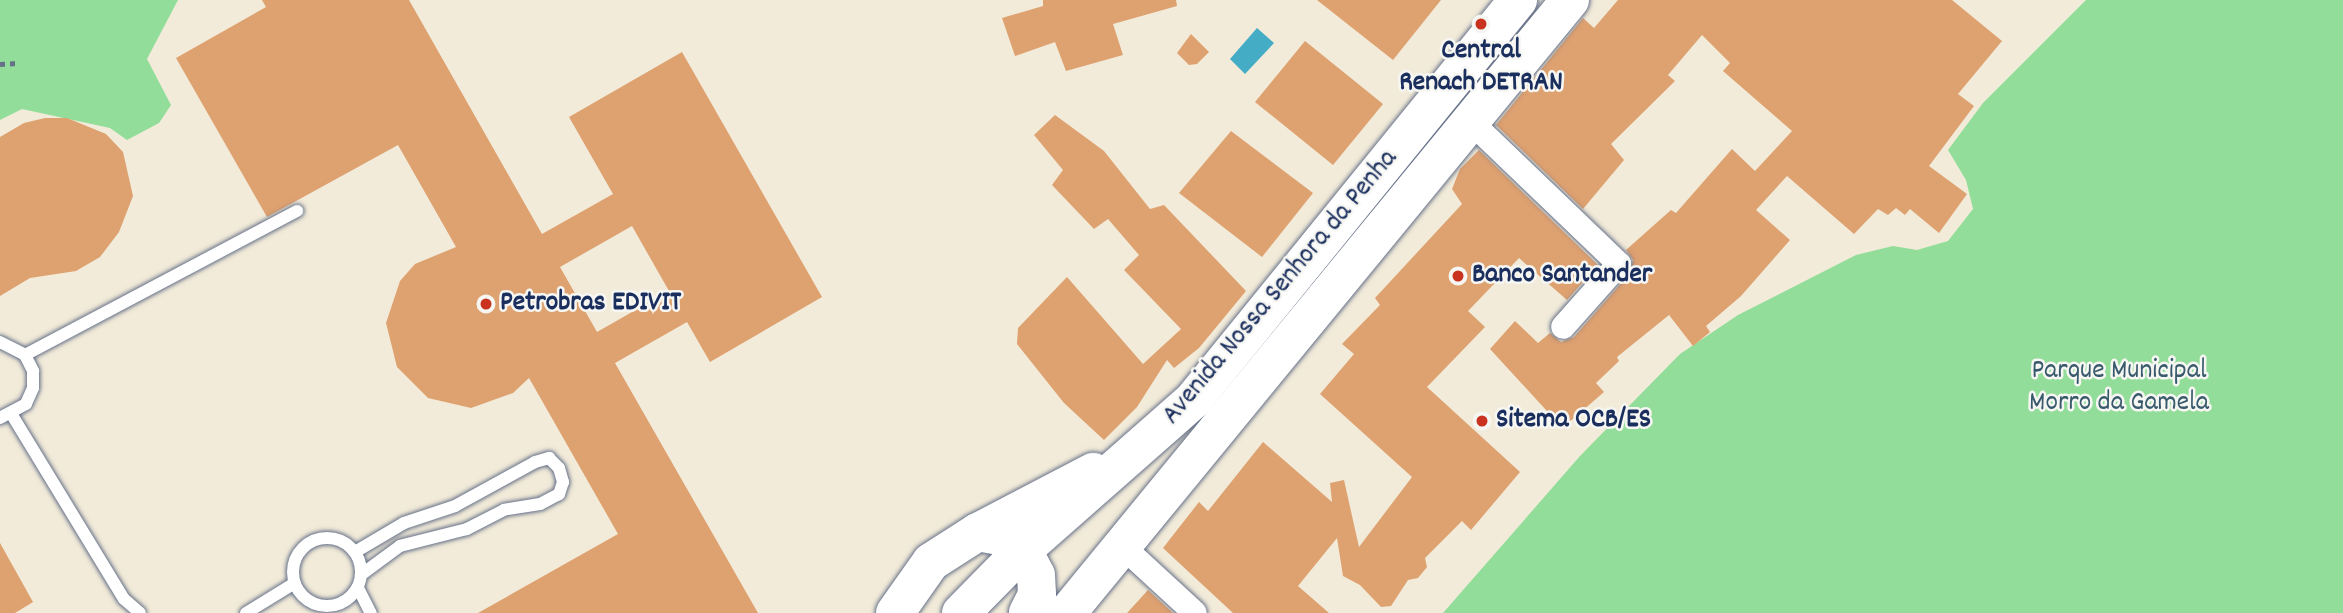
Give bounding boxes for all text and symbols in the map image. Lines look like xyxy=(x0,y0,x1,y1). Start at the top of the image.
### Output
marker: Central Renach DETRAN xyxy=(1473,16,1489,32)
place label: Central Renach DETRAN xyxy=(1399,35,1563,101)
street label: Avenida Nossa Senhora da Penha xyxy=(1156,144,1406,432)
place label: Banco Santander xyxy=(1472,259,1652,293)
marker: Banco Santander xyxy=(1450,268,1466,284)
place label: Petrobras EDIVIT xyxy=(500,287,681,321)
marker: Petrobras EDIVIT xyxy=(478,296,494,312)
park label: Parque Municipal Morro da Gamela xyxy=(2029,355,2209,421)
place label: Sitema OCB/ES xyxy=(1496,404,1651,438)
marker: Sitema OCB/ES xyxy=(1474,413,1490,429)

